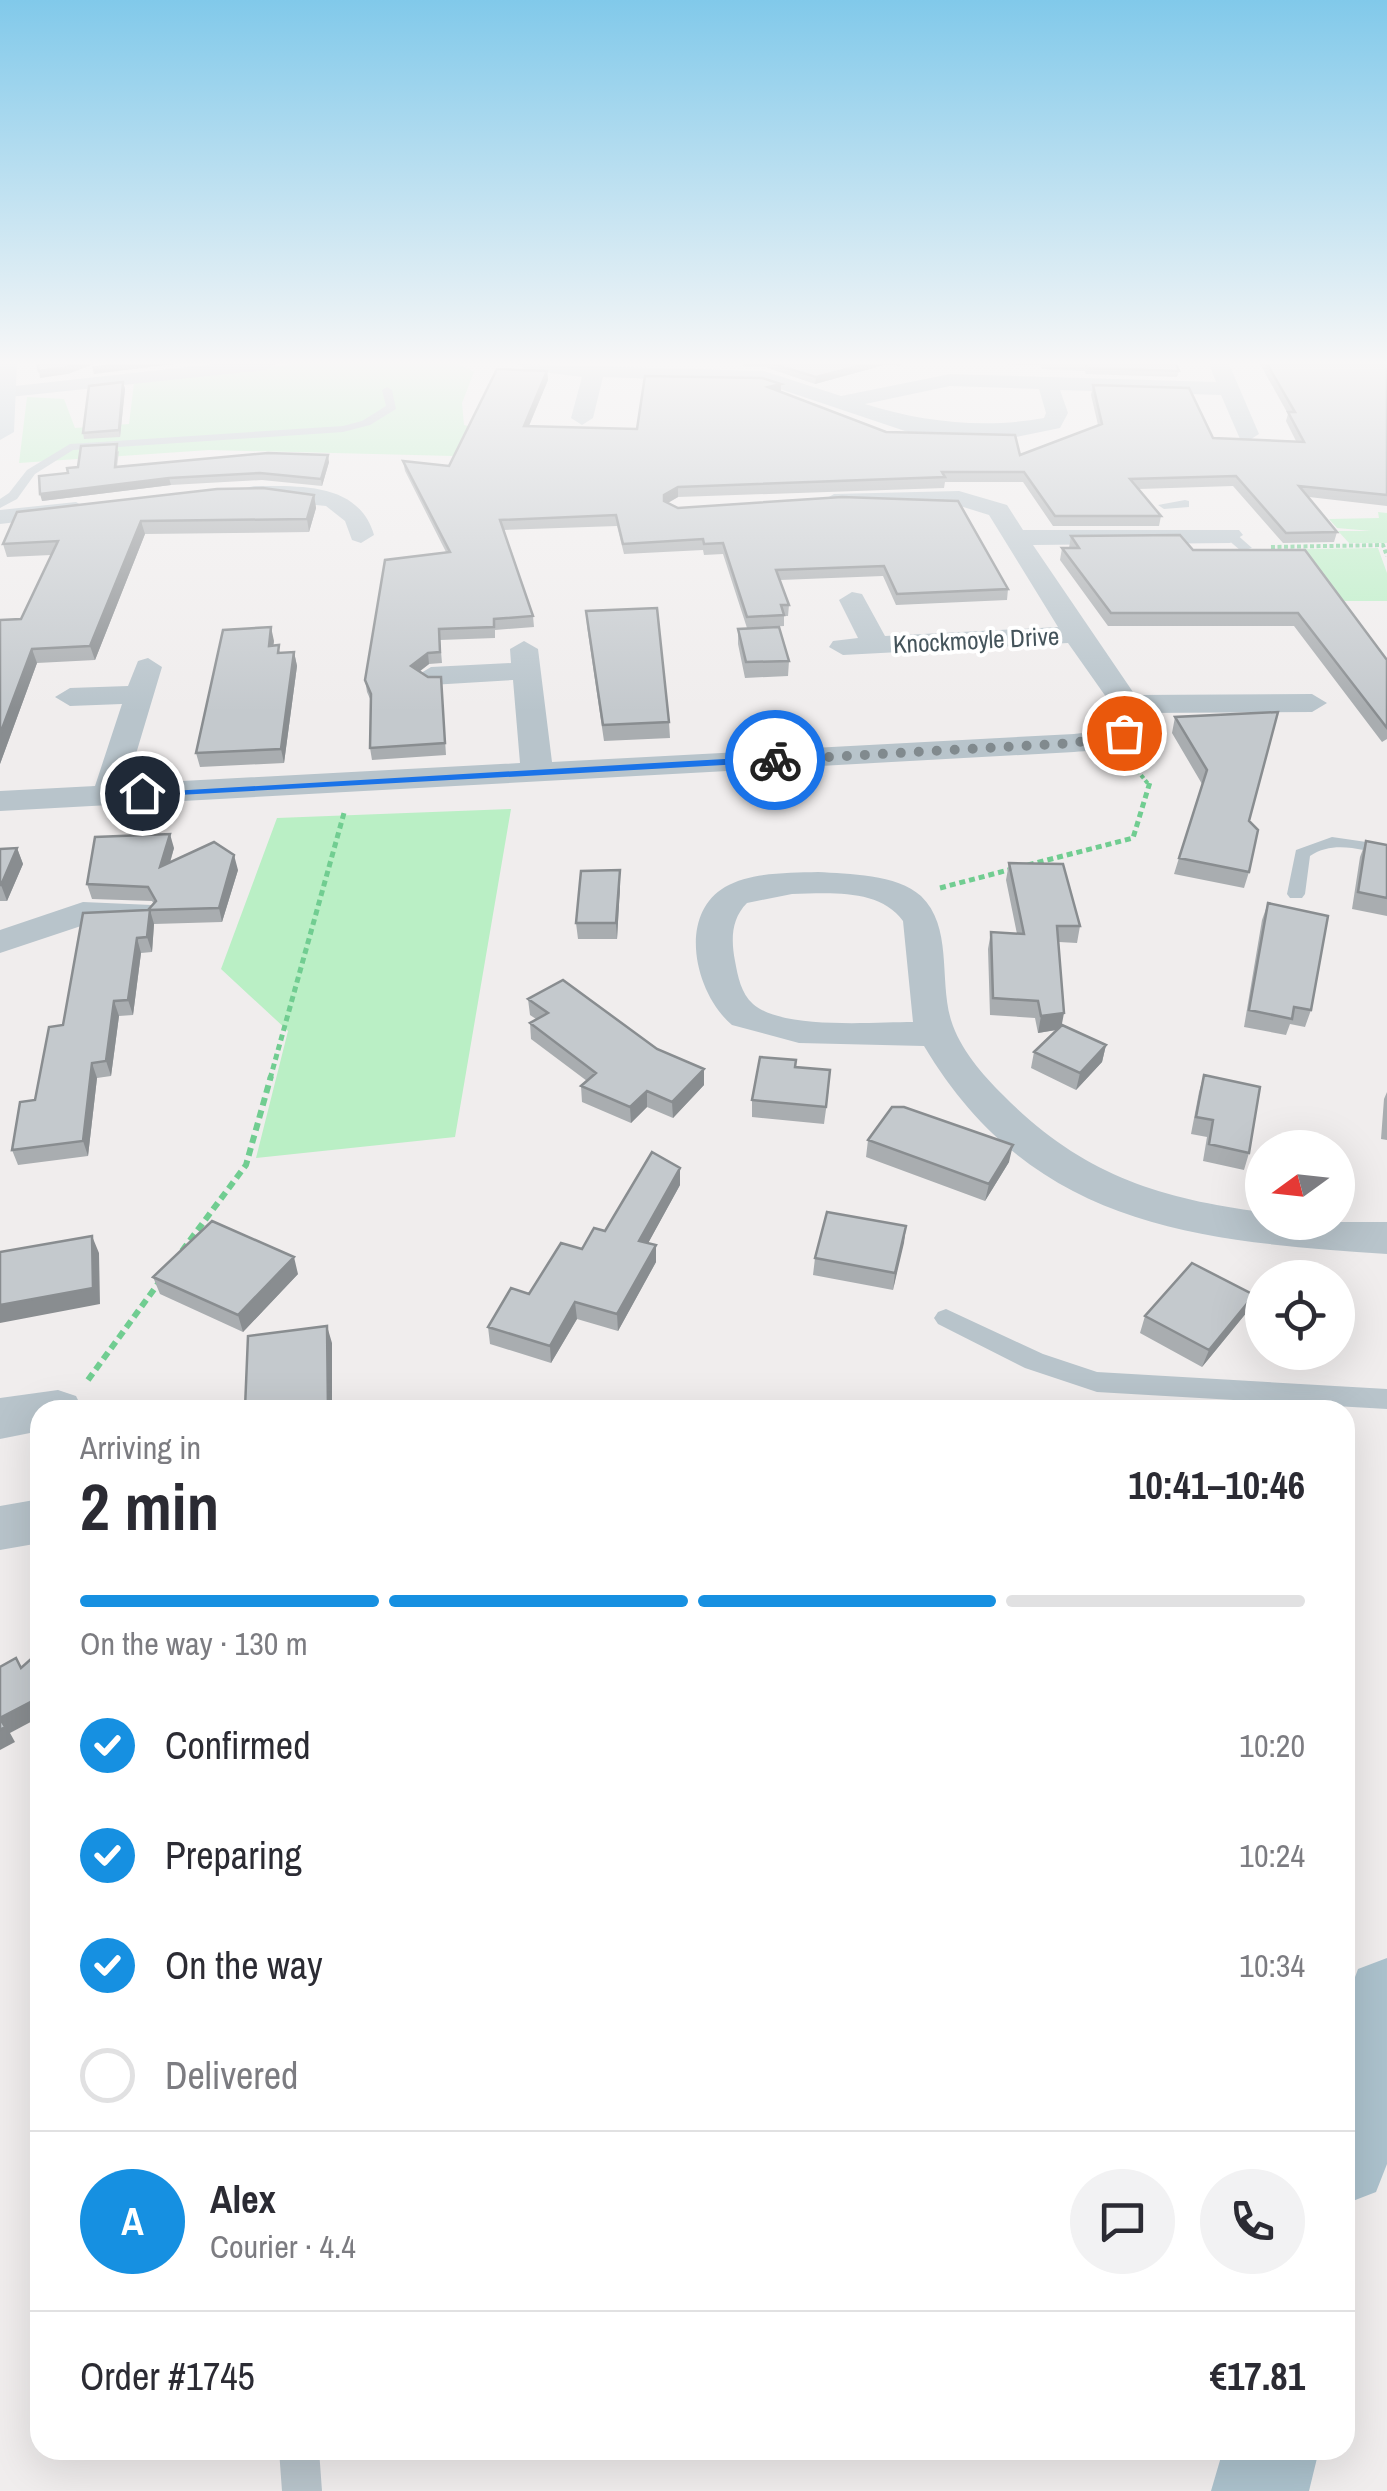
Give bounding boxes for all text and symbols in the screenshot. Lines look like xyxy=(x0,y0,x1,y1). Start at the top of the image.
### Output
street label: Knockmoyle Drive xyxy=(892,619,1060,661)
pin xyxy=(1082,691,1167,776)
icon: bag xyxy=(1097,706,1152,761)
courier xyxy=(725,710,825,810)
icon: bike xyxy=(748,733,803,788)
pin xyxy=(100,751,185,836)
icon: home xyxy=(115,766,170,821)
north arrow xyxy=(1245,1130,1355,1240)
map controls xyxy=(1245,1130,1355,1370)
button: locate xyxy=(1245,1260,1355,1370)
text: Arriving in xyxy=(80,1426,201,1469)
text: 10:41–10:46 xyxy=(1128,1460,1305,1511)
text: 2 min xyxy=(80,1463,219,1550)
text: On the way · 130 m xyxy=(80,1622,308,1665)
icon: check xyxy=(80,1718,135,1773)
text: Confirmed xyxy=(165,1720,310,1771)
text: 10:20 xyxy=(1239,1724,1305,1767)
icon: check xyxy=(80,1828,135,1883)
text: Preparing xyxy=(165,1830,302,1881)
text: 10:24 xyxy=(1239,1834,1305,1877)
icon: check xyxy=(80,1938,135,1993)
text: On the way xyxy=(165,1940,323,1991)
text: 10:34 xyxy=(1239,1944,1305,1987)
text: Delivered xyxy=(165,2050,298,2101)
button: chat xyxy=(1070,2169,1175,2274)
button: phone xyxy=(1200,2169,1305,2274)
text: Alex xyxy=(210,2174,276,2225)
text: A xyxy=(121,2196,144,2247)
text: Courier · 4.4 xyxy=(210,2225,356,2268)
text: Order #1745 xyxy=(80,2351,255,2402)
text: €17.81 xyxy=(1210,2351,1305,2402)

